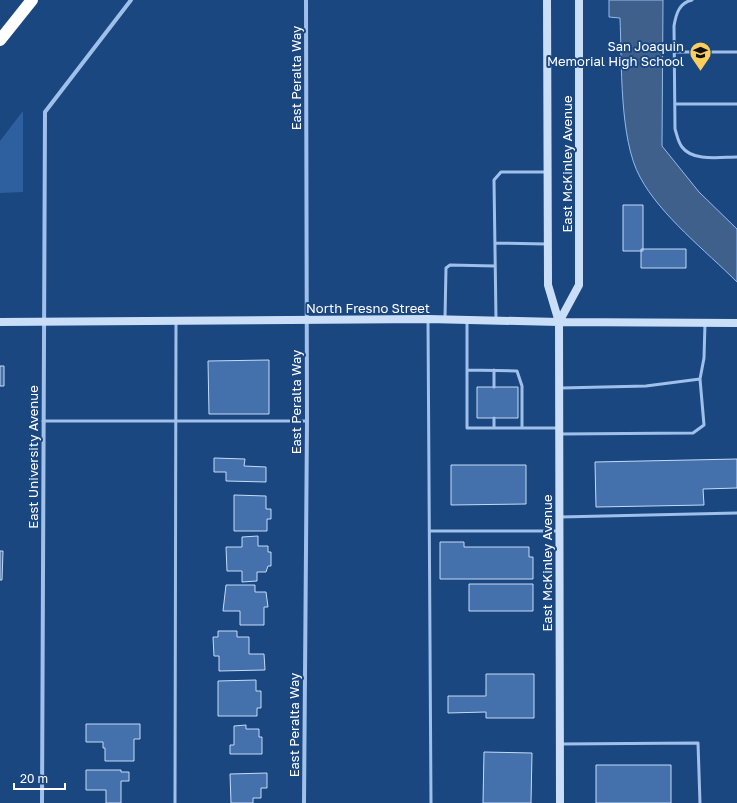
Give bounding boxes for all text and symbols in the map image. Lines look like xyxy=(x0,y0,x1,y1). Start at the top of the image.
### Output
street label: East Peralta Way xyxy=(288,25,304,130)
place label: San Joaquin Memorial High School xyxy=(547,38,684,69)
school or university icon: San Joaquin Memorial High School xyxy=(687,40,713,73)
street label: East McKinley Avenue xyxy=(559,96,575,232)
street label: North Fresno Street xyxy=(306,300,430,316)
street label: East Peralta Way xyxy=(288,349,304,454)
street label: East University Avenue xyxy=(25,385,41,529)
street label: East McKinley Avenue xyxy=(539,495,555,631)
street label: East Peralta Way xyxy=(286,672,302,777)
scale bar xyxy=(14,765,65,791)
text: 20 m xyxy=(20,771,48,786)

